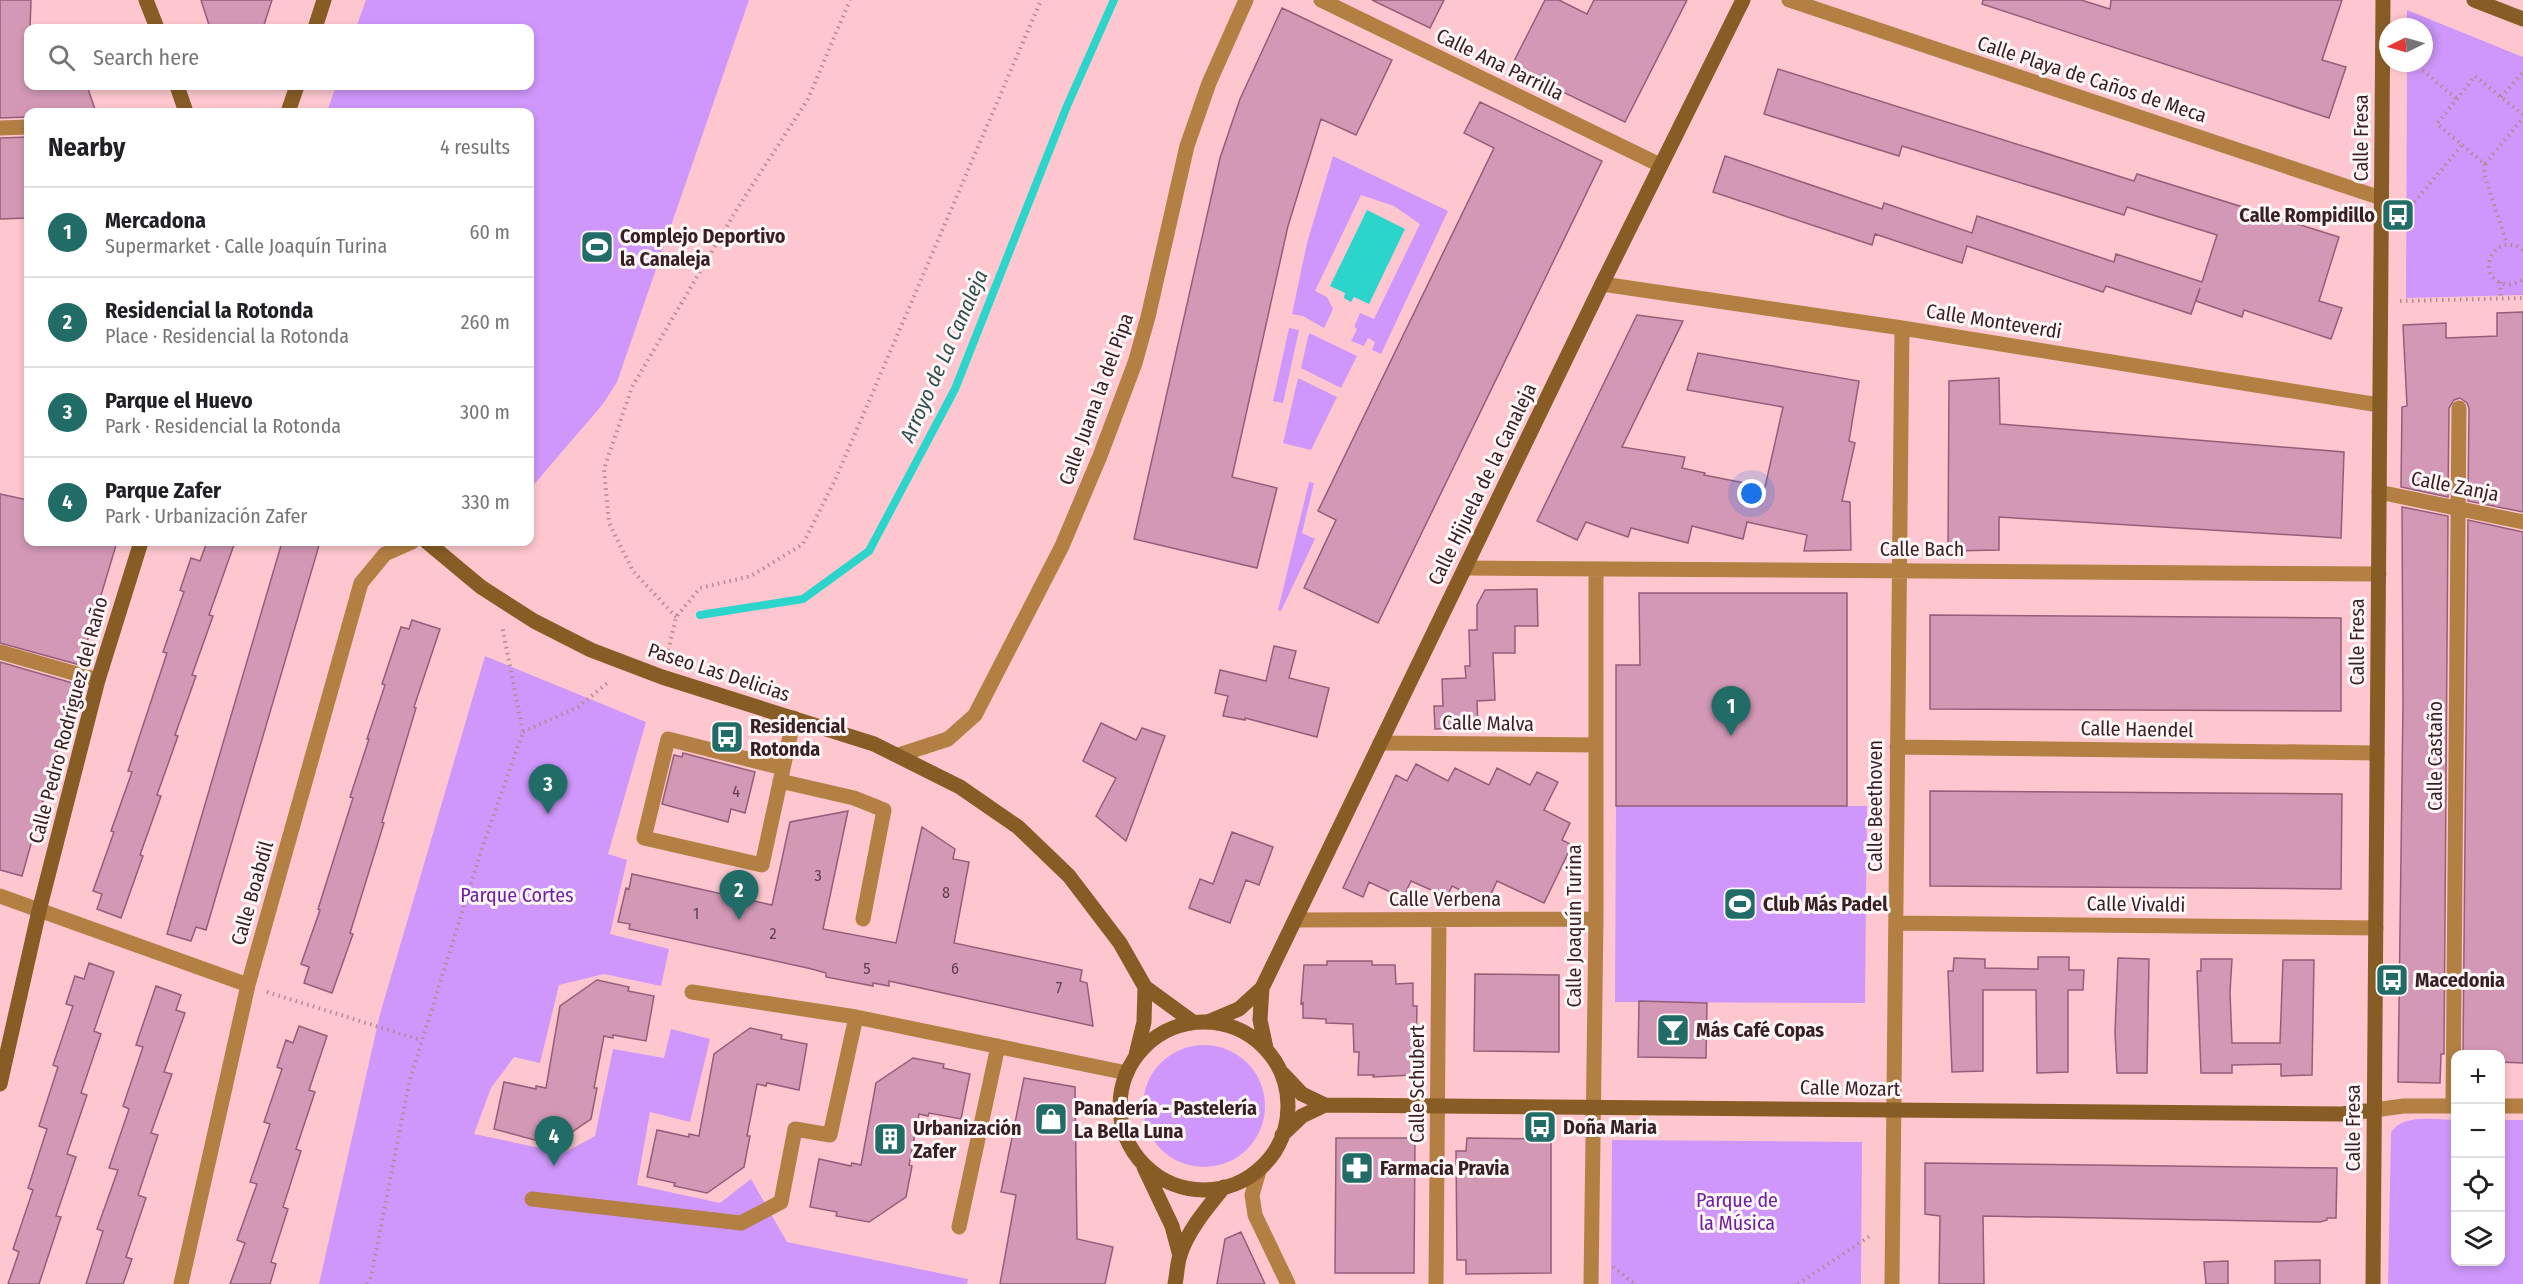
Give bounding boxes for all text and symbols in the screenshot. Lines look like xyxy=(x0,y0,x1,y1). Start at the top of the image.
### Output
north arrow xyxy=(2379,18,2433,72)
street label: Calle Ana Parrilla xyxy=(1432,23,1568,105)
search box xyxy=(24,24,534,90)
street label: Calle Playa de Caños de Meca xyxy=(1974,31,2210,127)
icon: search xyxy=(45,41,78,74)
text: Search here xyxy=(93,44,199,71)
street label: Calle Fresa xyxy=(2349,94,2373,182)
text: Nearby xyxy=(48,132,125,163)
text: 4 results xyxy=(440,135,510,159)
bus stop icon: Calle Rompidillo xyxy=(2380,197,2416,233)
place label: Calle Rompidillo xyxy=(2239,203,2375,227)
text: Mercadona xyxy=(105,207,206,234)
text: 1 xyxy=(63,220,72,244)
text: 60 m xyxy=(470,220,510,244)
place label: Complejo Deportivo la Canaleja xyxy=(620,224,786,271)
sports icon: Complejo Deportivo la Canaleja xyxy=(579,229,615,265)
text: Supermarket · Calle Joaquín Turina xyxy=(105,234,387,258)
water label: Arroyo de La Canaleja xyxy=(894,266,994,447)
text: Residencial la Rotonda xyxy=(105,297,314,324)
street label: Calle Monteverdi xyxy=(1925,298,2063,344)
text: 2 xyxy=(63,310,72,334)
text: 260 m xyxy=(461,310,510,334)
street label: Calle Juana la del Pipa xyxy=(1054,310,1138,488)
text: Place · Residencial la Rotonda xyxy=(105,324,349,348)
street label: Calle Hijuela de la Canaleja xyxy=(1423,379,1541,589)
text: Parque el Huevo xyxy=(105,387,253,414)
text: 3 xyxy=(63,400,72,424)
text: 300 m xyxy=(460,400,510,424)
text: Park · Residencial la Rotonda xyxy=(105,414,341,438)
street label: Calle Zanja xyxy=(2409,466,2501,506)
text: Parque Zafer xyxy=(105,477,221,504)
your location xyxy=(1737,479,1766,508)
text: 4 xyxy=(62,490,73,514)
text: 330 m xyxy=(461,490,510,514)
text: Park · Urbanización Zafer xyxy=(105,504,307,528)
street label: Calle Bach xyxy=(1880,537,1964,561)
street label: Calle Pedro Rodríguez del Raño xyxy=(23,594,113,846)
street label: Calle Fresa xyxy=(2345,598,2369,686)
street label: Paseo Las Delicias xyxy=(645,638,793,706)
pin: 1 xyxy=(1712,686,1750,736)
street label: Calle Castaño xyxy=(2423,701,2447,811)
street label: Calle Malva xyxy=(1442,710,1534,736)
place label: Residencial Rotonda xyxy=(750,714,846,761)
street label: Calle Haendel xyxy=(2080,716,2194,742)
bus stop icon: Residencial Rotonda xyxy=(709,719,745,755)
street label: Calle Beethoven xyxy=(1863,740,1887,872)
pin: 3 xyxy=(528,764,568,814)
house number: 4 xyxy=(732,782,740,801)
street label: Calle Boabdil xyxy=(226,838,278,948)
street label: Calle Joaquín Turina xyxy=(1562,845,1586,1007)
house number: 3 xyxy=(814,866,822,885)
pin: 2 xyxy=(720,870,758,920)
park label: Parque Cortes xyxy=(460,883,574,907)
house number: 8 xyxy=(942,883,950,902)
sports icon: Club Más Padel xyxy=(1722,886,1758,922)
street label: Calle Verbena xyxy=(1389,887,1501,911)
street label: Calle Vivaldi xyxy=(2086,891,2186,917)
place label: Club Más Padel xyxy=(1763,892,1888,916)
house number: 1 xyxy=(693,904,699,923)
house number: 2 xyxy=(769,924,777,943)
house number: 5 xyxy=(863,959,871,978)
house number: 6 xyxy=(951,959,959,978)
bus stop icon: Macedonia xyxy=(2374,962,2410,998)
place label: Macedonia xyxy=(2415,968,2505,992)
house number: 7 xyxy=(1056,978,1063,997)
bar icon: Más Café Copas xyxy=(1655,1012,1691,1048)
place label: Más Café Copas xyxy=(1696,1018,1824,1042)
street label: Calle Schubert xyxy=(1405,1024,1429,1143)
map controls xyxy=(2451,1050,2505,1266)
button: + xyxy=(2451,1050,2505,1104)
street label: Calle Mozart xyxy=(1800,1075,1901,1101)
street label: Calle Fresa xyxy=(2341,1084,2365,1172)
place label: Panadería - Pastelería La Bella Luna xyxy=(1074,1096,1257,1143)
shop icon: Panadería - Pastelería La Bella Luna xyxy=(1033,1101,1069,1137)
button: − xyxy=(2451,1104,2505,1158)
bus stop icon: Doña Maria xyxy=(1522,1109,1558,1145)
place label: Doña Maria xyxy=(1563,1115,1657,1139)
pin: 4 xyxy=(534,1116,574,1166)
place label: Urbanización Zafer xyxy=(913,1116,1022,1163)
building icon: Urbanización Zafer xyxy=(872,1121,908,1157)
pharmacy icon: Farmacia Pravia xyxy=(1339,1150,1375,1186)
place label: Farmacia Pravia xyxy=(1380,1156,1510,1180)
button: locate xyxy=(2451,1158,2505,1212)
park label: Parque de la Música xyxy=(1696,1188,1778,1235)
button: layers xyxy=(2451,1212,2505,1266)

